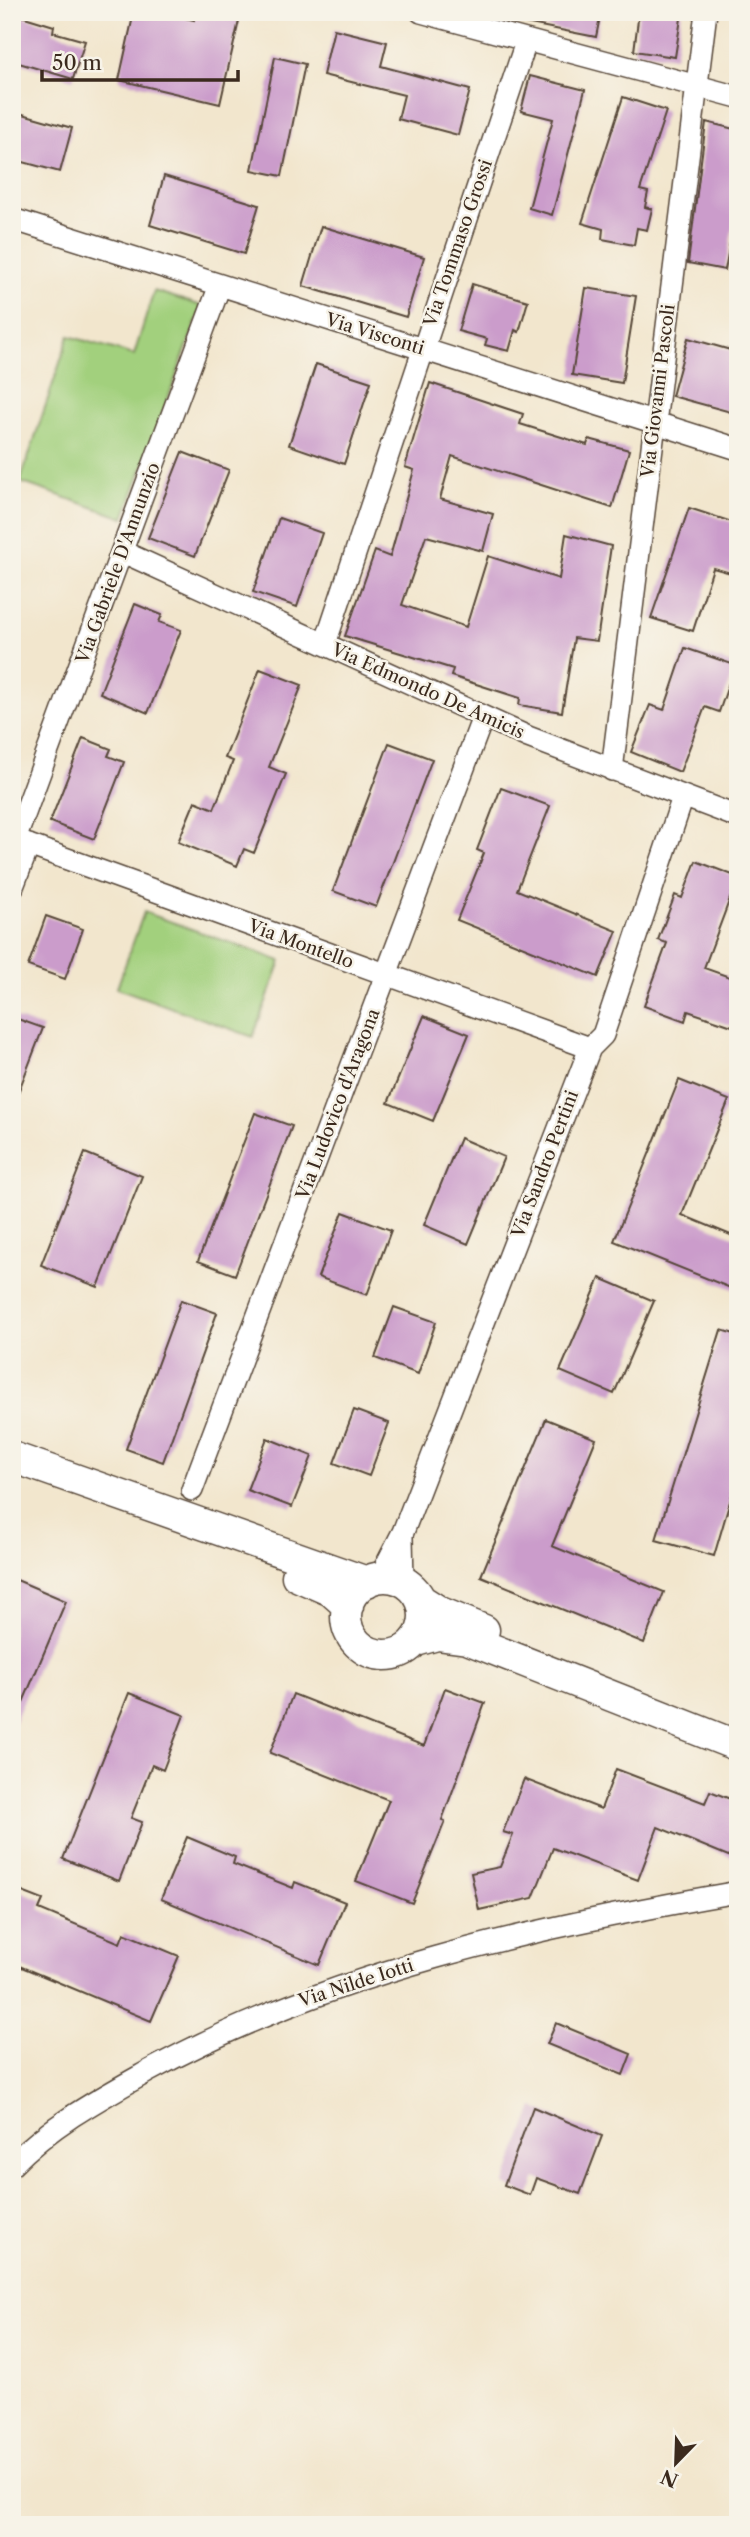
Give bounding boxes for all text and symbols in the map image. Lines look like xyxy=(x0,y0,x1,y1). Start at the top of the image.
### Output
scale bar xyxy=(42,38,238,82)
text: 50 m xyxy=(52,50,102,75)
street label: Via Tommaso Grossi xyxy=(419,156,497,331)
street label: Via Giovanni Pascoli xyxy=(636,302,680,480)
street label: Via Visconti xyxy=(322,308,427,360)
street label: Via Gabriele D'Annunzio xyxy=(71,460,165,667)
street label: Via Edmondo De Amicis xyxy=(327,638,528,744)
street label: Via Montello xyxy=(244,914,357,973)
street label: Via Ludovico d'Aragona xyxy=(291,1005,385,1203)
street label: Via Sandro Pertini xyxy=(506,1087,583,1242)
street label: Via Nilde Iotti xyxy=(295,1954,417,2012)
north arrow xyxy=(642,2428,712,2498)
text: N xyxy=(657,2464,682,2492)

